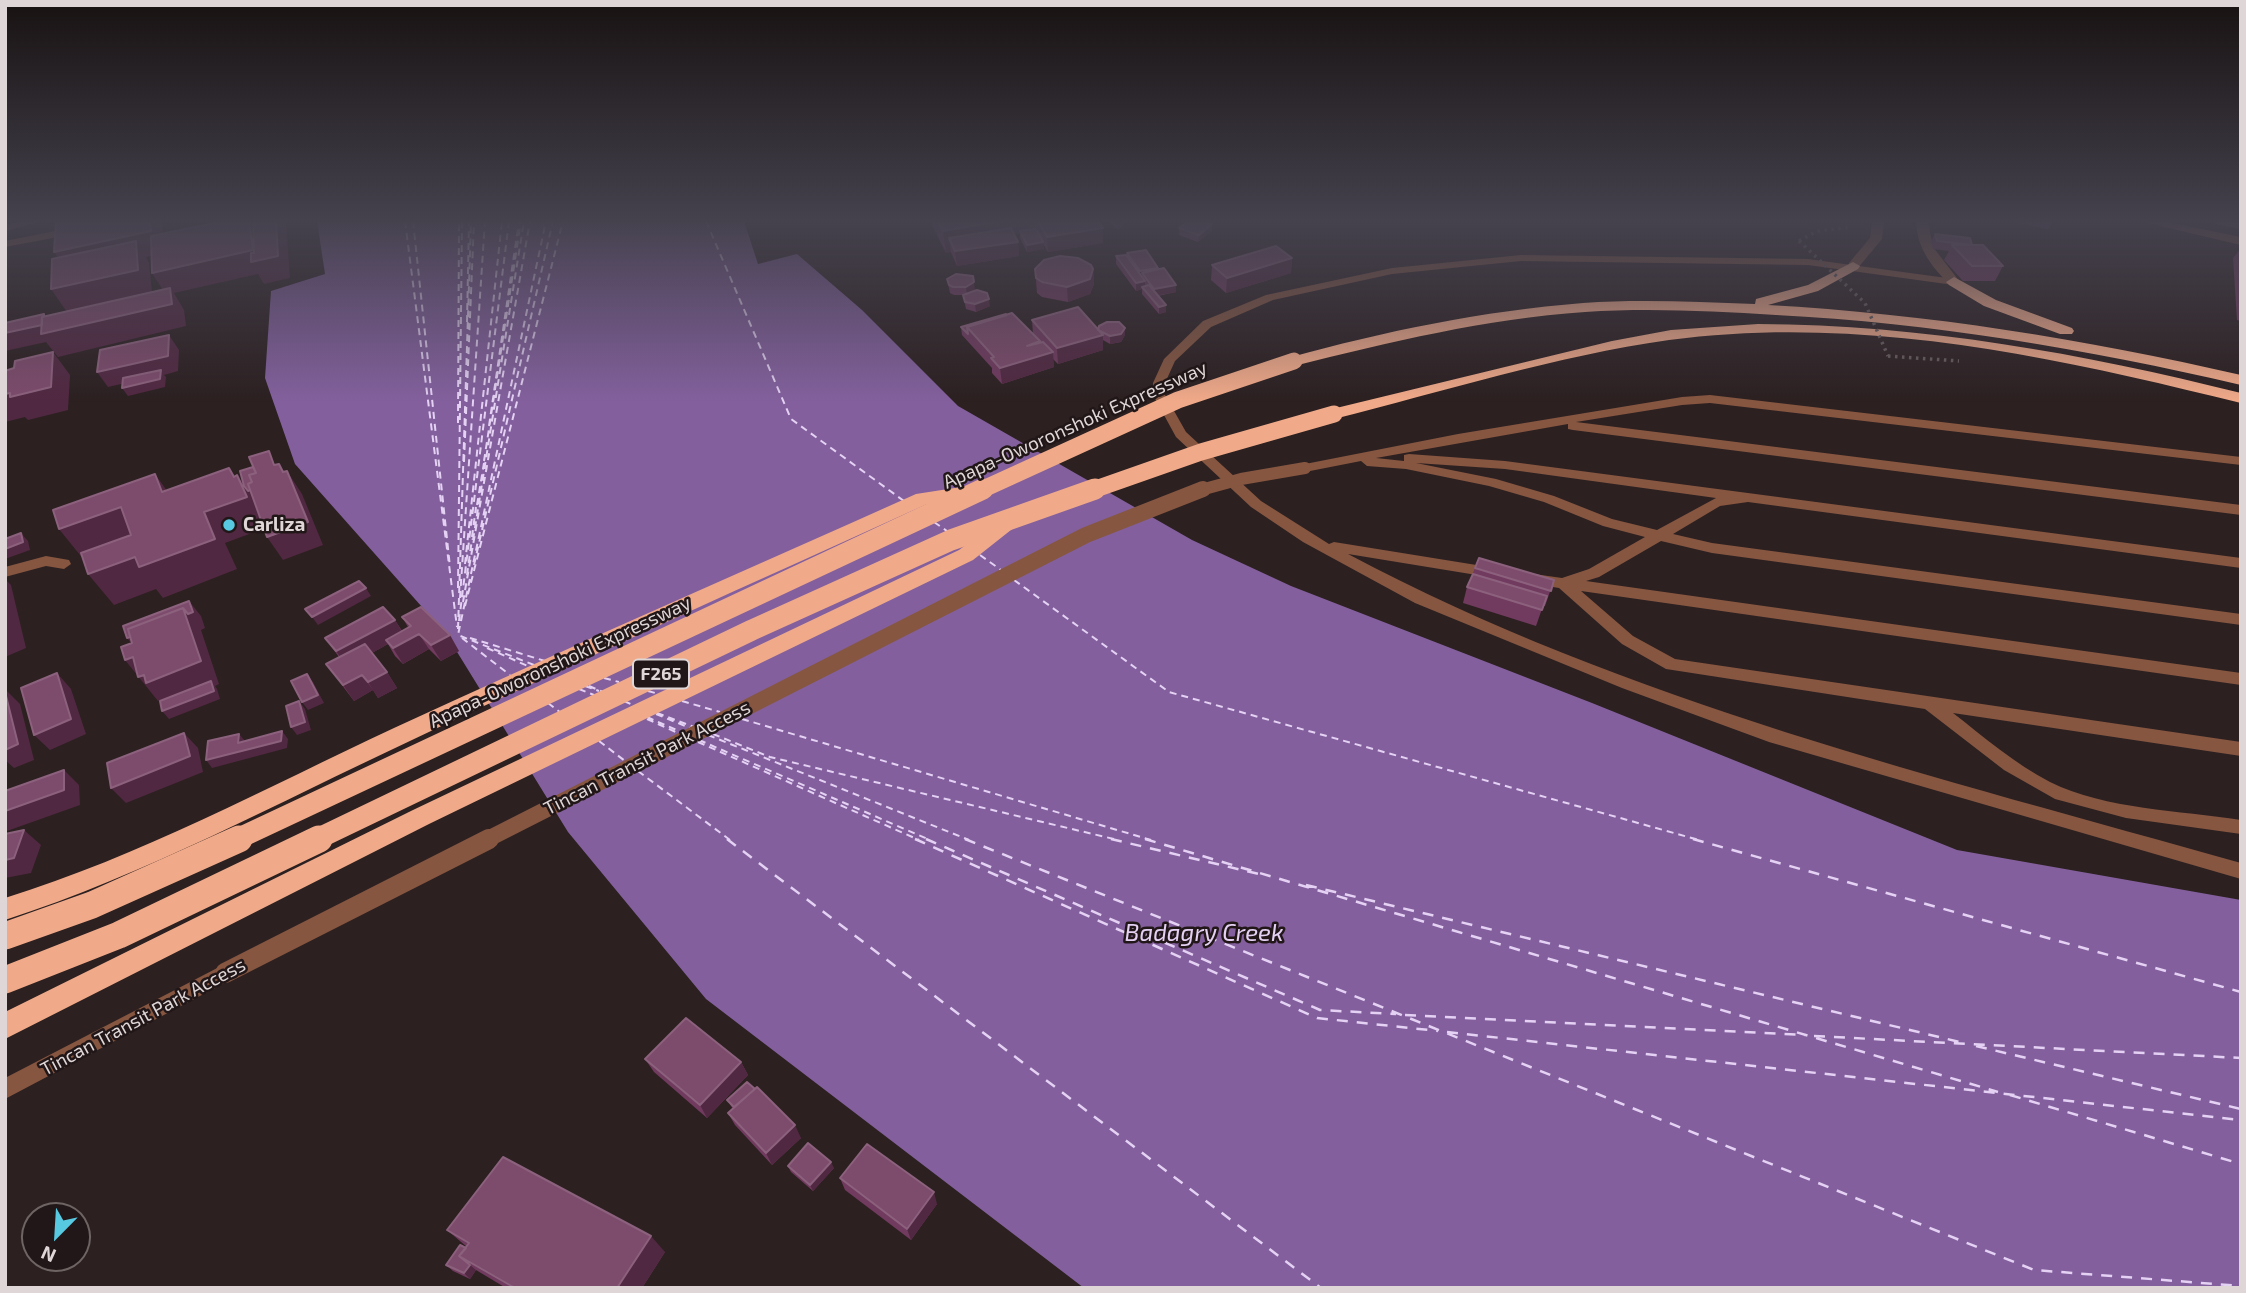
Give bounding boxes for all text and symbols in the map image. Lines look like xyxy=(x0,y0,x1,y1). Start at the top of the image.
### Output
street label: Apapa-Oworonshoki Expressway xyxy=(940,356,1210,494)
place label: Carliza xyxy=(243,514,305,536)
marker: Carliza xyxy=(221,517,237,533)
street label: Apapa-Oworonshoki Expressway xyxy=(425,591,695,733)
road number: F265 xyxy=(633,660,689,688)
street label: Tincan Transit Park Access xyxy=(540,696,754,820)
water label: Badagry Creek xyxy=(1125,919,1283,947)
street label: Tincan Transit Park Access xyxy=(37,953,249,1081)
north arrow xyxy=(21,1202,91,1272)
text: N xyxy=(37,1242,59,1268)

